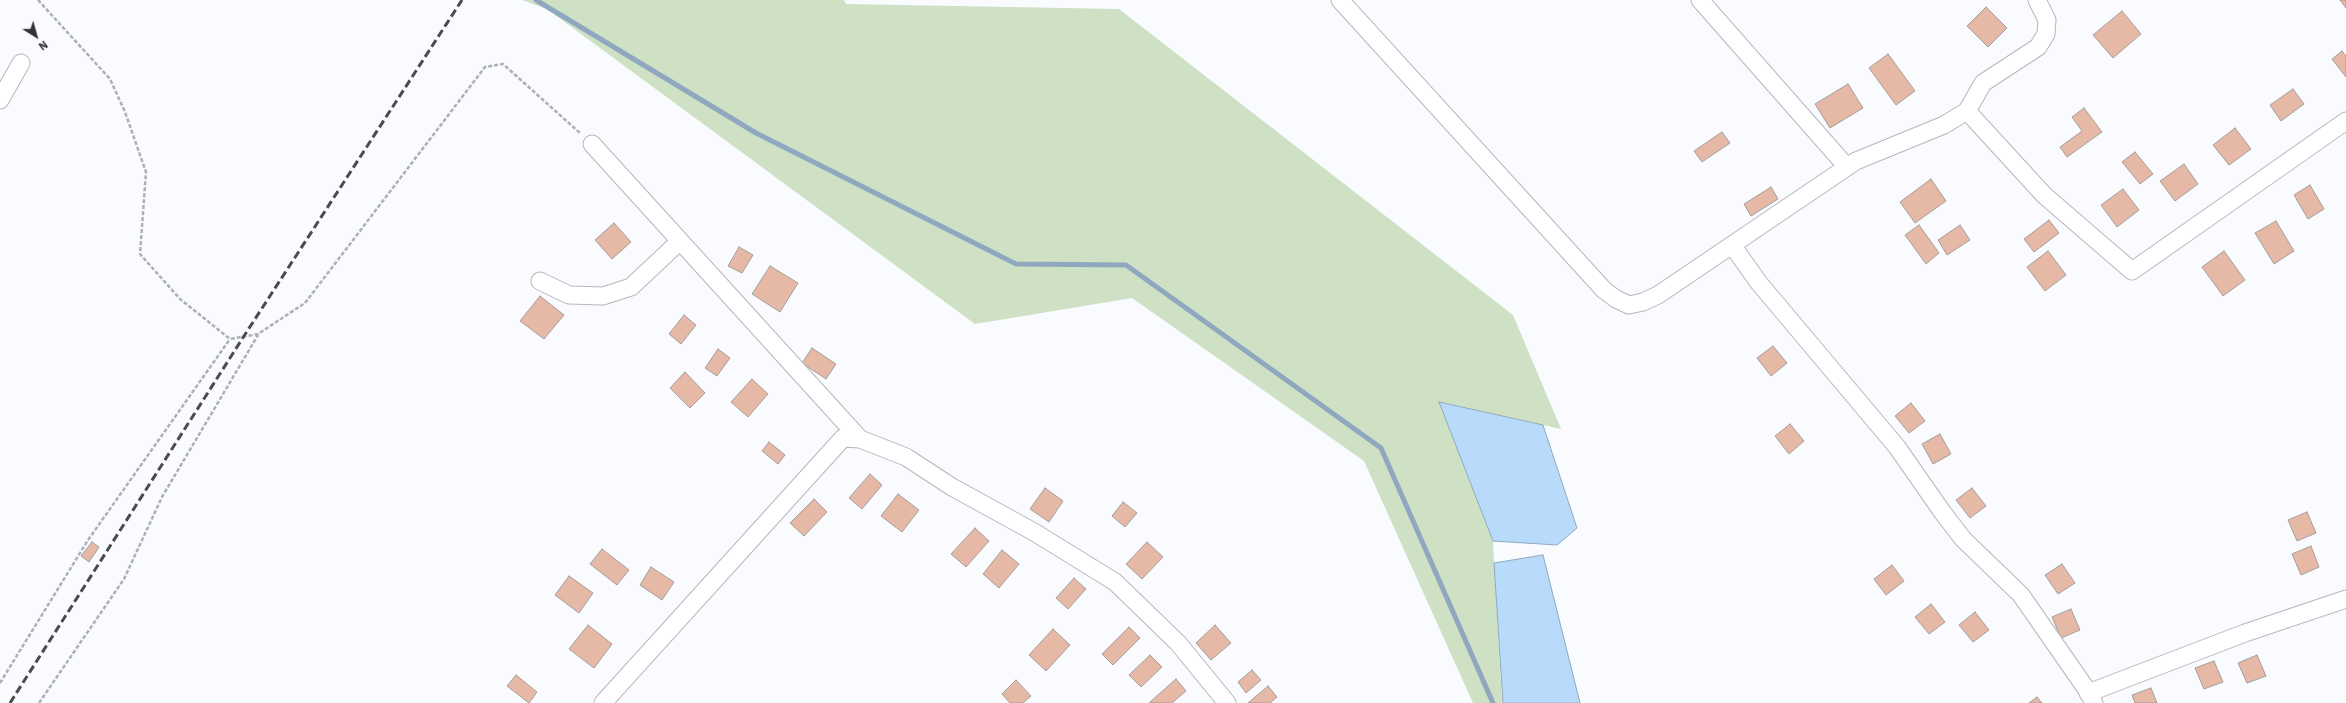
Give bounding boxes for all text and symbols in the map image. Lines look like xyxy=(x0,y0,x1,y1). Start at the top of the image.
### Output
north arrow xyxy=(16,16,56,56)
text: N xyxy=(36,38,51,54)

